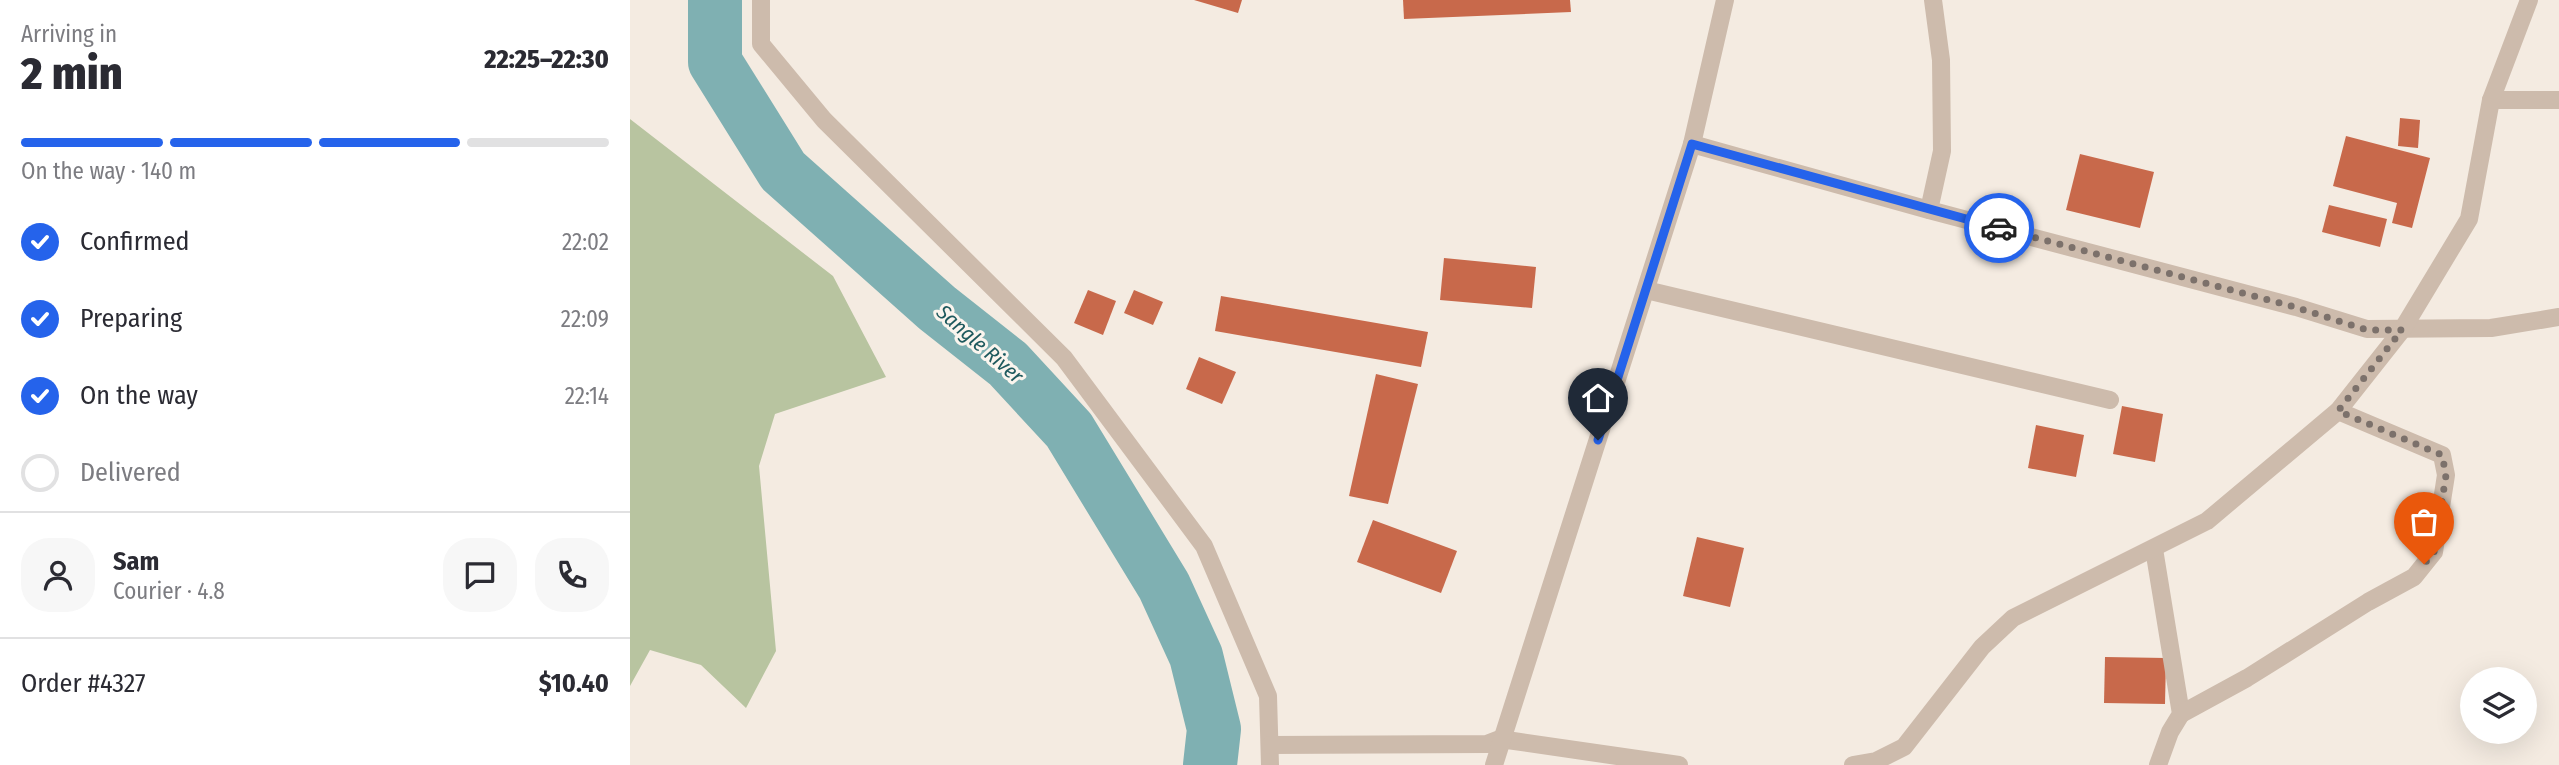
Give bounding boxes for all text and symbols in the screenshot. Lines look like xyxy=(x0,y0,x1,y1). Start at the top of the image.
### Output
text: Arriving in xyxy=(21,20,117,48)
text: 22:25–22:30 xyxy=(484,44,609,75)
text: 2 min xyxy=(21,46,123,101)
text: On the way · 140 m xyxy=(21,157,196,185)
courier xyxy=(1964,193,2034,263)
icon: car xyxy=(1980,209,2018,247)
icon: check xyxy=(21,223,59,261)
text: Confirmed xyxy=(80,226,190,257)
text: 22:02 xyxy=(562,228,609,256)
water label: Sangle River xyxy=(931,299,1029,389)
icon: check xyxy=(21,300,59,338)
text: Preparing xyxy=(80,303,182,334)
text: 22:09 xyxy=(561,305,609,333)
pin xyxy=(1568,368,1628,440)
icon: check xyxy=(21,377,59,415)
icon: home xyxy=(1579,379,1617,417)
text: On the way xyxy=(80,380,198,411)
text: 22:14 xyxy=(565,382,609,410)
text: Delivered xyxy=(80,457,181,488)
pin xyxy=(2394,492,2454,564)
icon: bag xyxy=(2405,503,2443,541)
button: person xyxy=(21,538,95,612)
button: chat xyxy=(443,538,517,612)
button: phone xyxy=(535,538,609,612)
text: Sam xyxy=(113,546,159,577)
text: Courier · 4.8 xyxy=(113,577,225,605)
map controls xyxy=(2460,667,2537,744)
button: layers xyxy=(2460,667,2537,744)
text: Order #4327 xyxy=(21,668,145,699)
text: $10.40 xyxy=(539,668,609,699)

